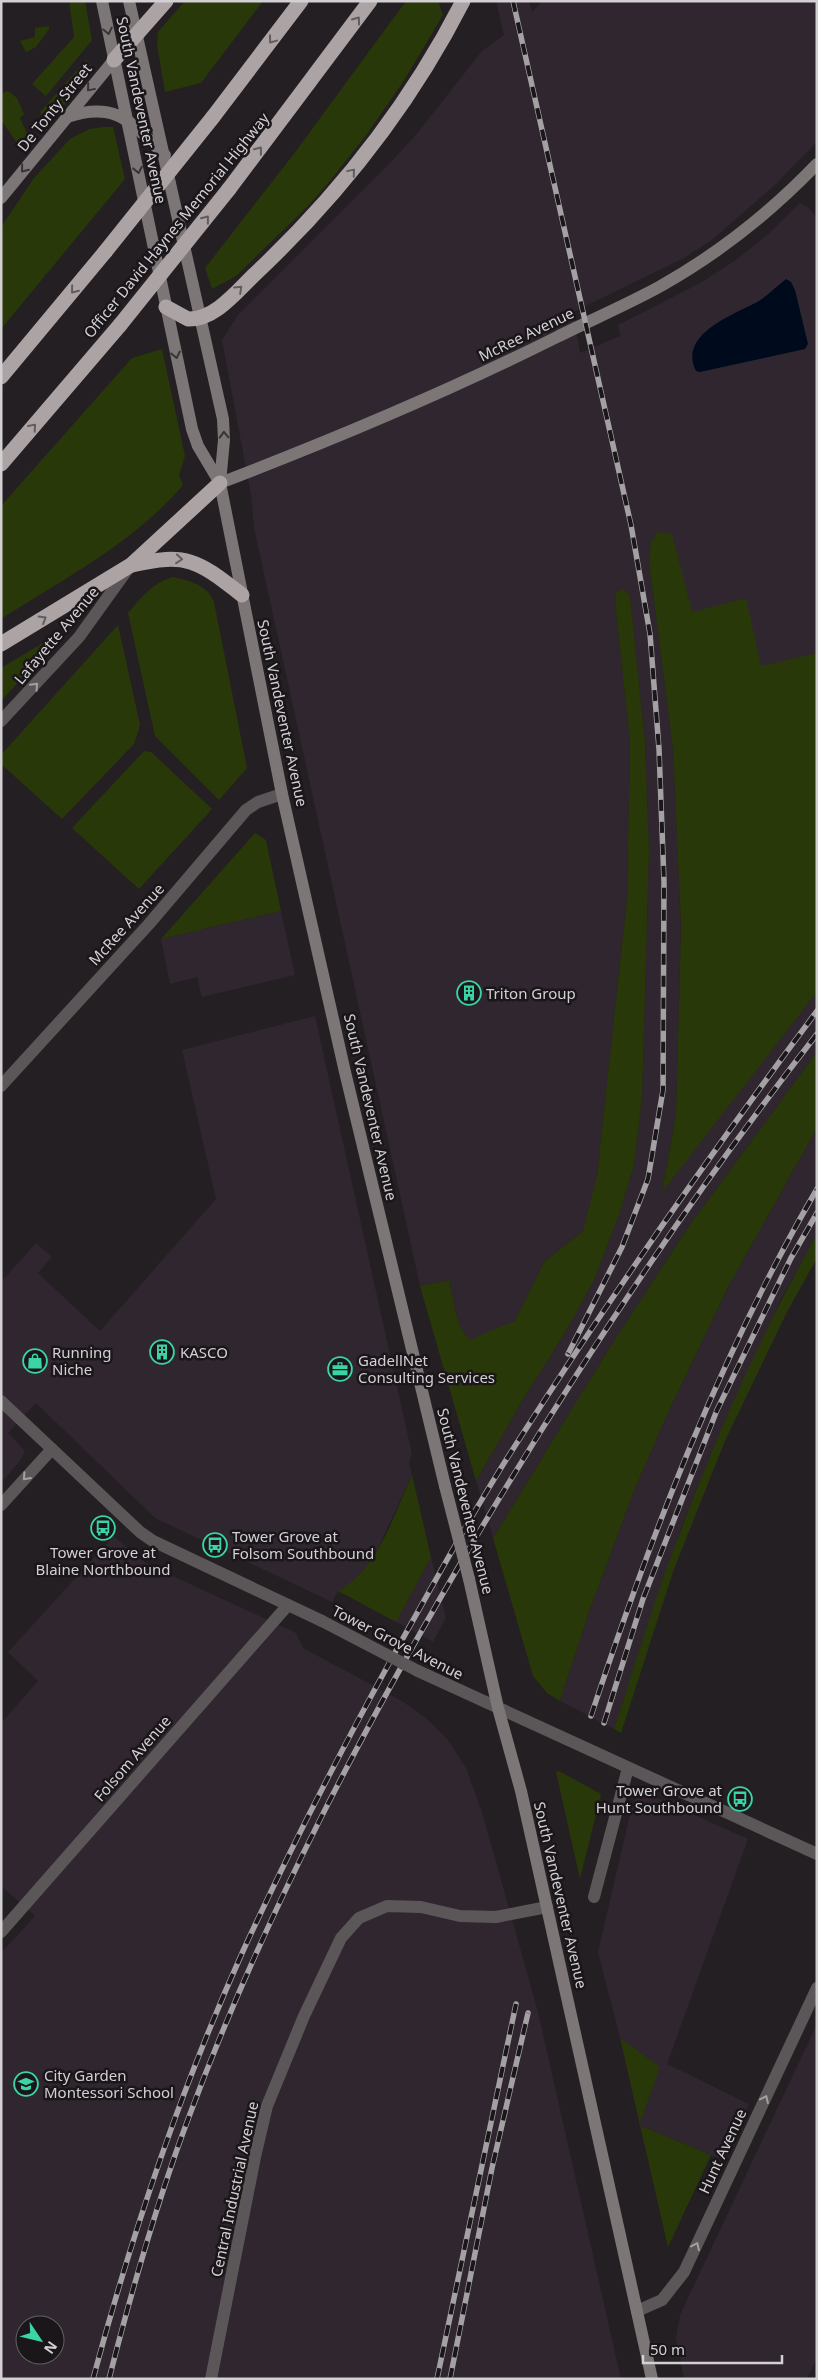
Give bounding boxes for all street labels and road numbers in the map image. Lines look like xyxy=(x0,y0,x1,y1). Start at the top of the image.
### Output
street label: South Vandeventer Avenue xyxy=(112,15,172,205)
street label: De Tonty Street xyxy=(12,58,96,155)
street label: Officer David Haynes Memorial Highway xyxy=(79,108,273,342)
street label: McRee Avenue xyxy=(475,302,577,366)
street label: Lafayette Avenue xyxy=(9,582,103,688)
street label: South Vandeventer Avenue xyxy=(253,618,313,808)
street label: McRee Avenue xyxy=(84,879,168,969)
street label: South Vandeventer Avenue xyxy=(340,1012,402,1202)
street label: South Vandeventer Avenue xyxy=(433,1406,499,1596)
street label: Tower Grove Avenue xyxy=(329,1600,467,1684)
street label: Folsom Avenue xyxy=(89,1711,175,1805)
street label: South Vandeventer Avenue xyxy=(530,1800,592,1990)
street label: Central Industrial Avenue xyxy=(206,2099,262,2279)
street label: Hunt Avenue xyxy=(694,2105,750,2197)

